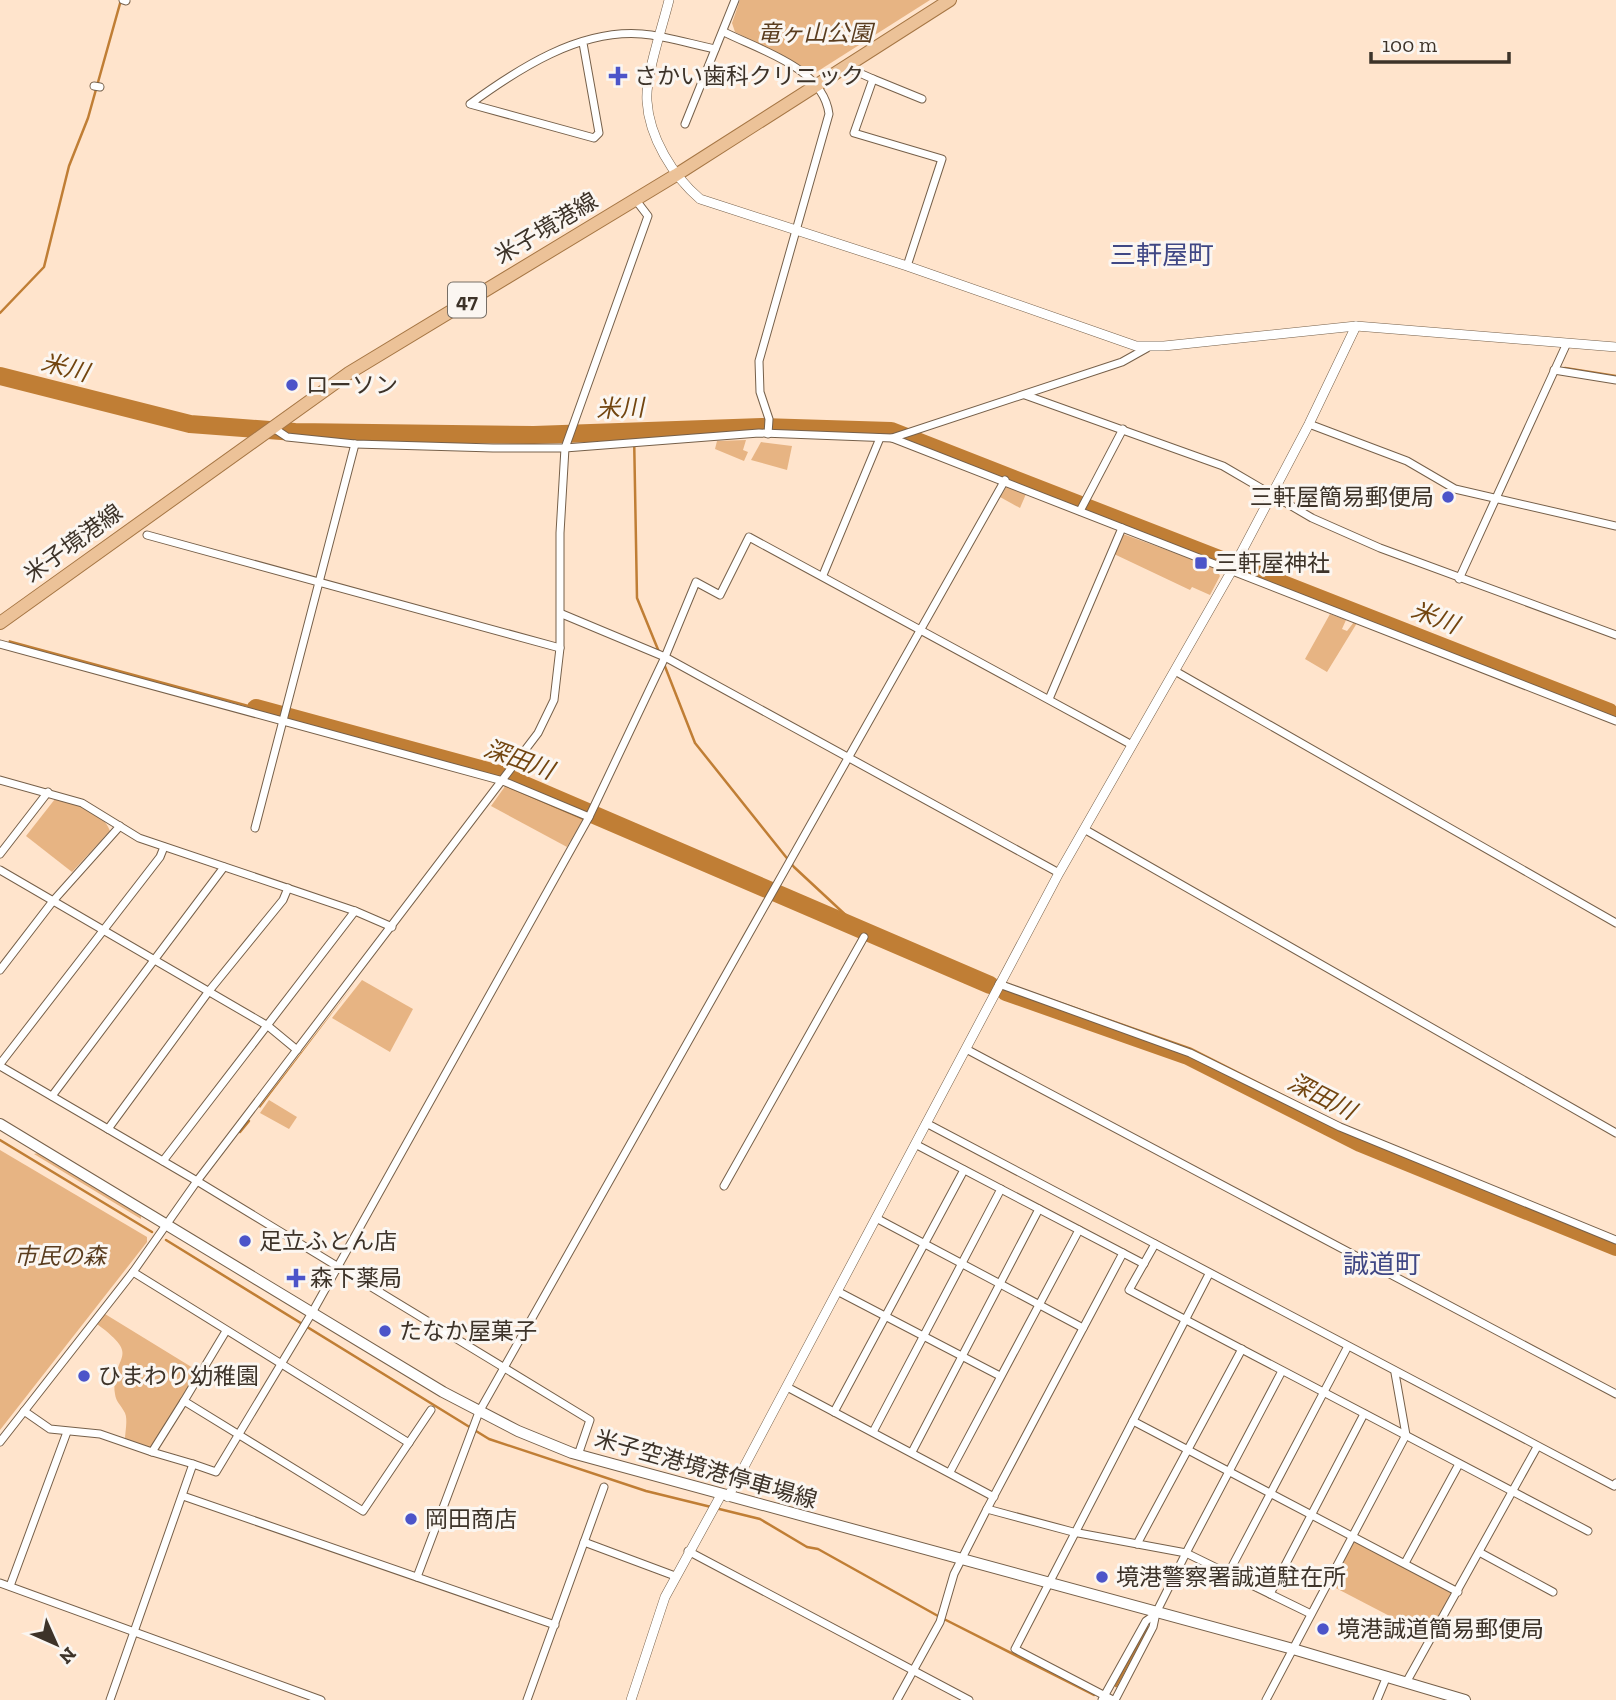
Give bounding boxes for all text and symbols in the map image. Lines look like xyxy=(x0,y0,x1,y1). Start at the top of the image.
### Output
park label: 竜ヶ山公園 xyxy=(758,19,876,47)
scale bar xyxy=(1371,21,1509,65)
text: 100 m xyxy=(1382,32,1437,57)
place label: さかい歯科クリニック xyxy=(634,62,864,90)
marker: さかい歯科クリニック xyxy=(608,66,628,86)
street label: 米子境港線 xyxy=(490,186,602,270)
district label: 三軒屋町 xyxy=(1110,239,1214,271)
road number: 47 xyxy=(448,282,486,318)
water label: 米川 xyxy=(38,347,95,388)
place label: ローソン xyxy=(306,371,398,399)
marker: ローソン xyxy=(284,377,300,393)
water label: 米川 xyxy=(596,393,647,423)
place label: 三軒屋簡易郵便局 xyxy=(1250,483,1434,511)
marker: 三軒屋簡易郵便局 xyxy=(1440,489,1456,505)
street label: 米子境港線 xyxy=(18,498,128,588)
place label: 三軒屋神社 xyxy=(1215,549,1330,577)
marker: 三軒屋神社 xyxy=(1193,555,1209,571)
water label: 米川 xyxy=(1407,595,1465,640)
water label: 深田川 xyxy=(480,733,561,786)
water label: 深田川 xyxy=(1283,1067,1363,1127)
place label: 足立ふとん店 xyxy=(259,1227,397,1255)
marker: 足立ふとん店 xyxy=(237,1233,253,1249)
park label: 市民の森 xyxy=(14,1242,108,1270)
district label: 誠道町 xyxy=(1343,1248,1421,1280)
place label: 森下薬局 xyxy=(310,1264,402,1292)
marker: 森下薬局 xyxy=(288,1270,304,1286)
place label: たなか屋菓子 xyxy=(399,1317,537,1345)
marker: たなか屋菓子 xyxy=(377,1323,393,1339)
place label: ひまわり幼稚園 xyxy=(98,1362,259,1390)
marker: ひまわり幼稚園 xyxy=(76,1368,92,1384)
street label: 米子空港境港停車場線 xyxy=(592,1424,820,1514)
place label: 岡田商店 xyxy=(425,1505,517,1533)
marker: 岡田商店 xyxy=(403,1511,419,1527)
place label: 境港警察署誠道駐在所 xyxy=(1116,1563,1346,1591)
marker: 境港警察署誠道駐在所 xyxy=(1094,1569,1110,1585)
north arrow xyxy=(21,1609,91,1679)
place label: 境港誠道簡易郵便局 xyxy=(1337,1615,1544,1643)
marker: 境港誠道簡易郵便局 xyxy=(1315,1621,1331,1637)
text: N xyxy=(54,1642,81,1669)

